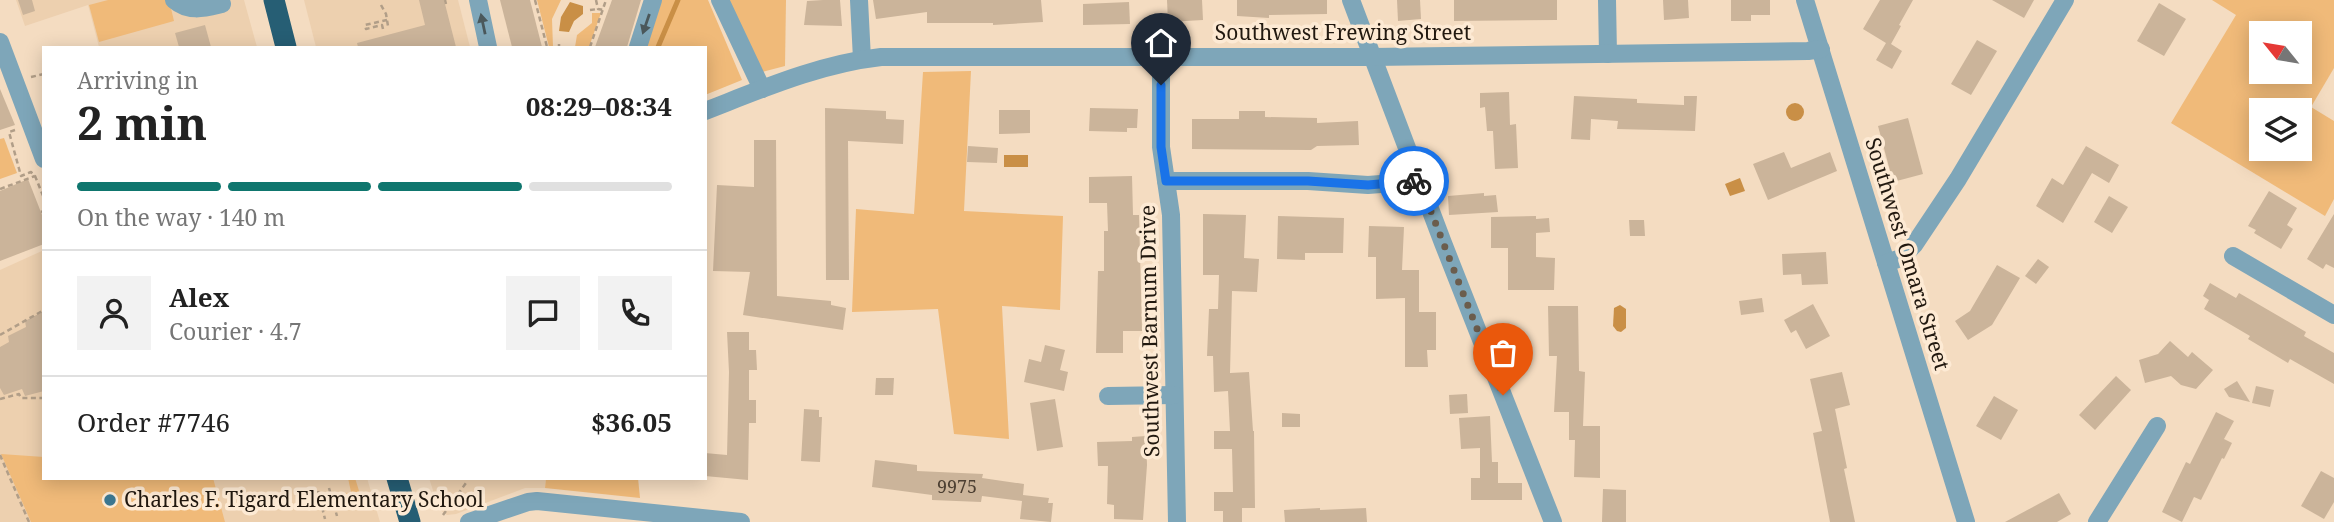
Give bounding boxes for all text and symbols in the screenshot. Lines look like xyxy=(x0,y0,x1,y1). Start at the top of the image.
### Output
one-way arrow xyxy=(477,13,488,35)
one-way arrow xyxy=(640,13,650,34)
pin xyxy=(1131,13,1191,85)
street label: Southwest Frewing Street xyxy=(1215,18,1471,46)
north arrow xyxy=(2249,21,2312,84)
map controls xyxy=(2249,21,2312,161)
icon: home xyxy=(1142,24,1180,62)
text: Arriving in xyxy=(77,64,198,96)
text: 08:29–08:34 xyxy=(526,88,672,124)
text: 2 min xyxy=(77,91,207,153)
button: layers xyxy=(2249,98,2312,161)
street label: Southwest Omara Street xyxy=(1859,134,1957,373)
courier xyxy=(1379,146,1449,216)
icon: bike xyxy=(1395,162,1433,200)
text: On the way · 140 m xyxy=(77,201,285,233)
street label: Southwest Barnum Drive xyxy=(1133,205,1165,457)
button: person xyxy=(77,276,151,350)
button: chat xyxy=(506,276,580,350)
button: phone xyxy=(598,276,672,350)
text: Alex xyxy=(169,279,229,315)
text: Courier · 4.7 xyxy=(169,315,302,347)
pin xyxy=(1473,323,1533,395)
icon: bag xyxy=(1484,334,1522,372)
text: Order #7746 xyxy=(77,404,230,440)
text: $36.05 xyxy=(591,404,672,440)
house number: 9975 xyxy=(937,474,977,498)
place label: Charles F. Tigard Elementary School xyxy=(124,485,484,513)
marker: Charles F. Tigard Elementary School xyxy=(102,492,118,508)

